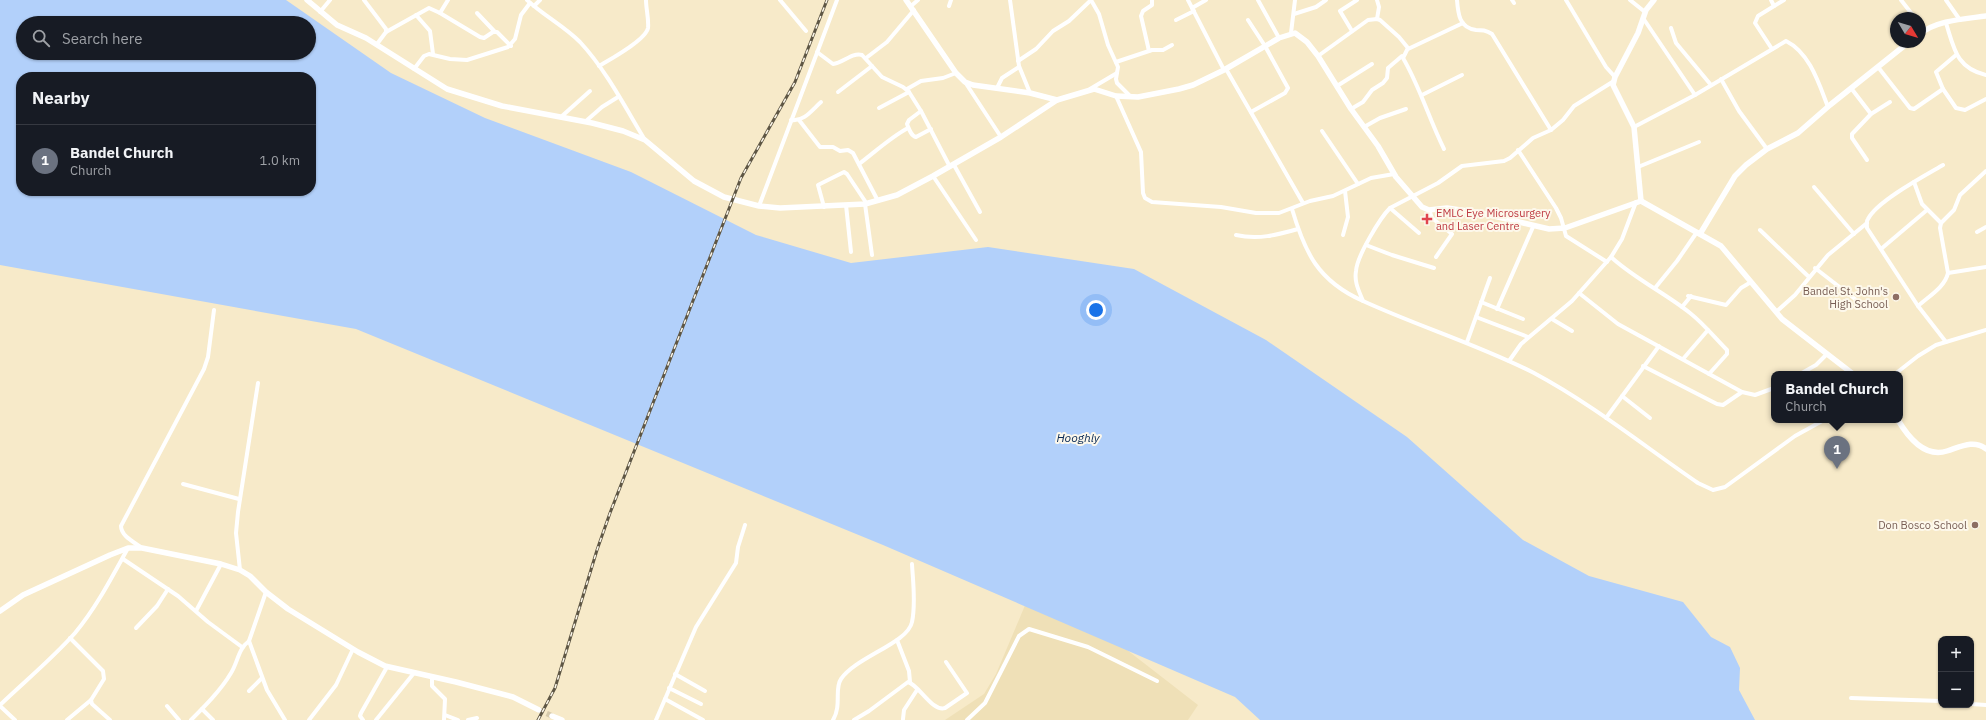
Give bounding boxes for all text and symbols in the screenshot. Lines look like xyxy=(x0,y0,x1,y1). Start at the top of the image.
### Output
north arrow xyxy=(1890,12,1926,48)
search box xyxy=(16,16,316,60)
icon: search xyxy=(30,27,52,49)
text: Search here xyxy=(62,29,142,48)
text: Nearby xyxy=(32,87,90,109)
text: Bandel Church xyxy=(70,143,173,162)
text: 1 xyxy=(41,152,49,169)
text: 1.0 km xyxy=(260,152,300,169)
text: Church xyxy=(70,162,111,179)
place label: EMLC Eye Microsurgery and Laser Centre xyxy=(1436,206,1551,233)
marker: EMLC Eye Microsurgery and Laser Centre xyxy=(1421,213,1433,225)
place label: Bandel St. John's High School xyxy=(1803,284,1888,311)
marker: Bandel St. John's High School xyxy=(1891,292,1901,302)
your location xyxy=(1086,300,1106,320)
popup xyxy=(1771,371,1903,423)
text: Bandel Church xyxy=(1785,379,1889,398)
text: Church xyxy=(1785,398,1827,415)
water label: Hooghly xyxy=(1056,430,1101,445)
pin: 1 xyxy=(1824,436,1850,469)
place label: Don Bosco School xyxy=(1878,518,1967,532)
marker: Don Bosco School xyxy=(1970,520,1980,530)
map controls xyxy=(1938,636,1974,708)
button: + xyxy=(1938,636,1974,672)
button: − xyxy=(1938,672,1974,708)

